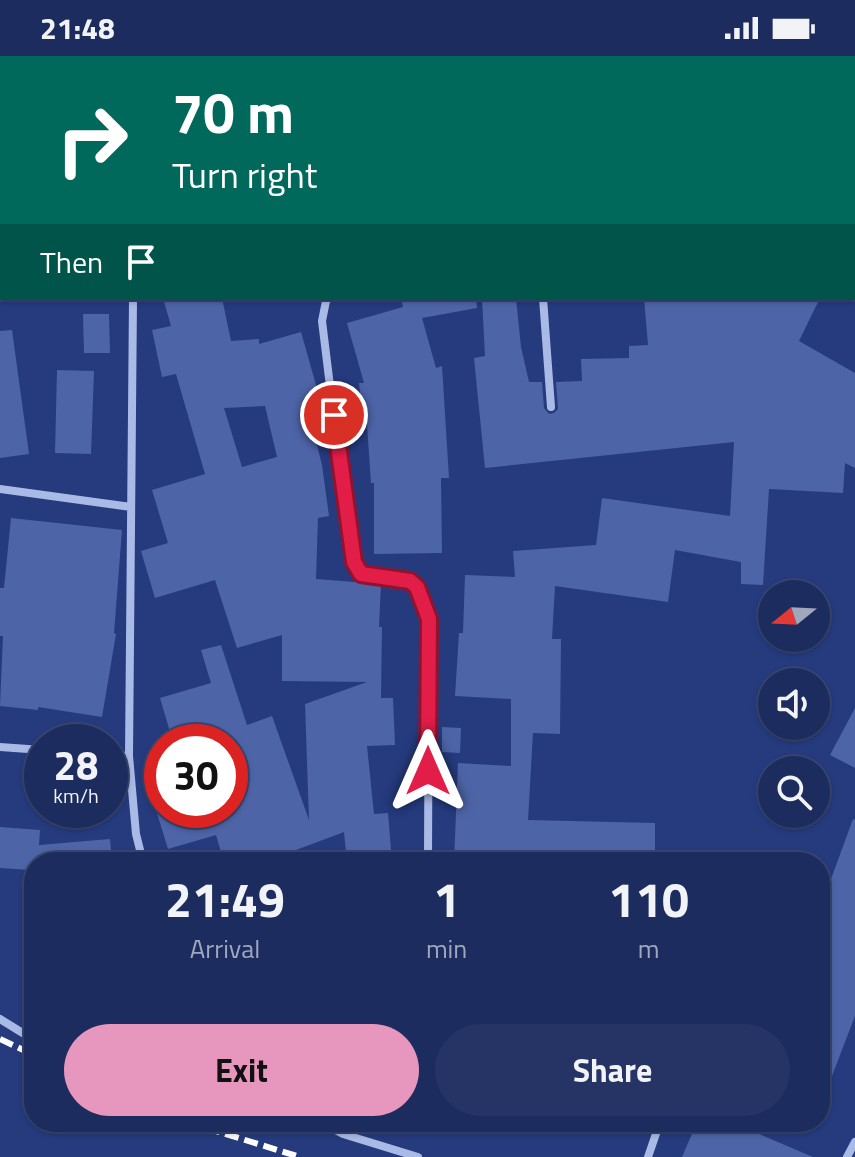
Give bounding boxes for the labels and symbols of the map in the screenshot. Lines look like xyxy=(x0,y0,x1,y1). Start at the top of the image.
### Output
pin xyxy=(300,381,368,449)
north arrow xyxy=(758,580,830,652)
speed limit sign: 30 xyxy=(144,724,248,828)
position arrow xyxy=(386,729,470,813)

